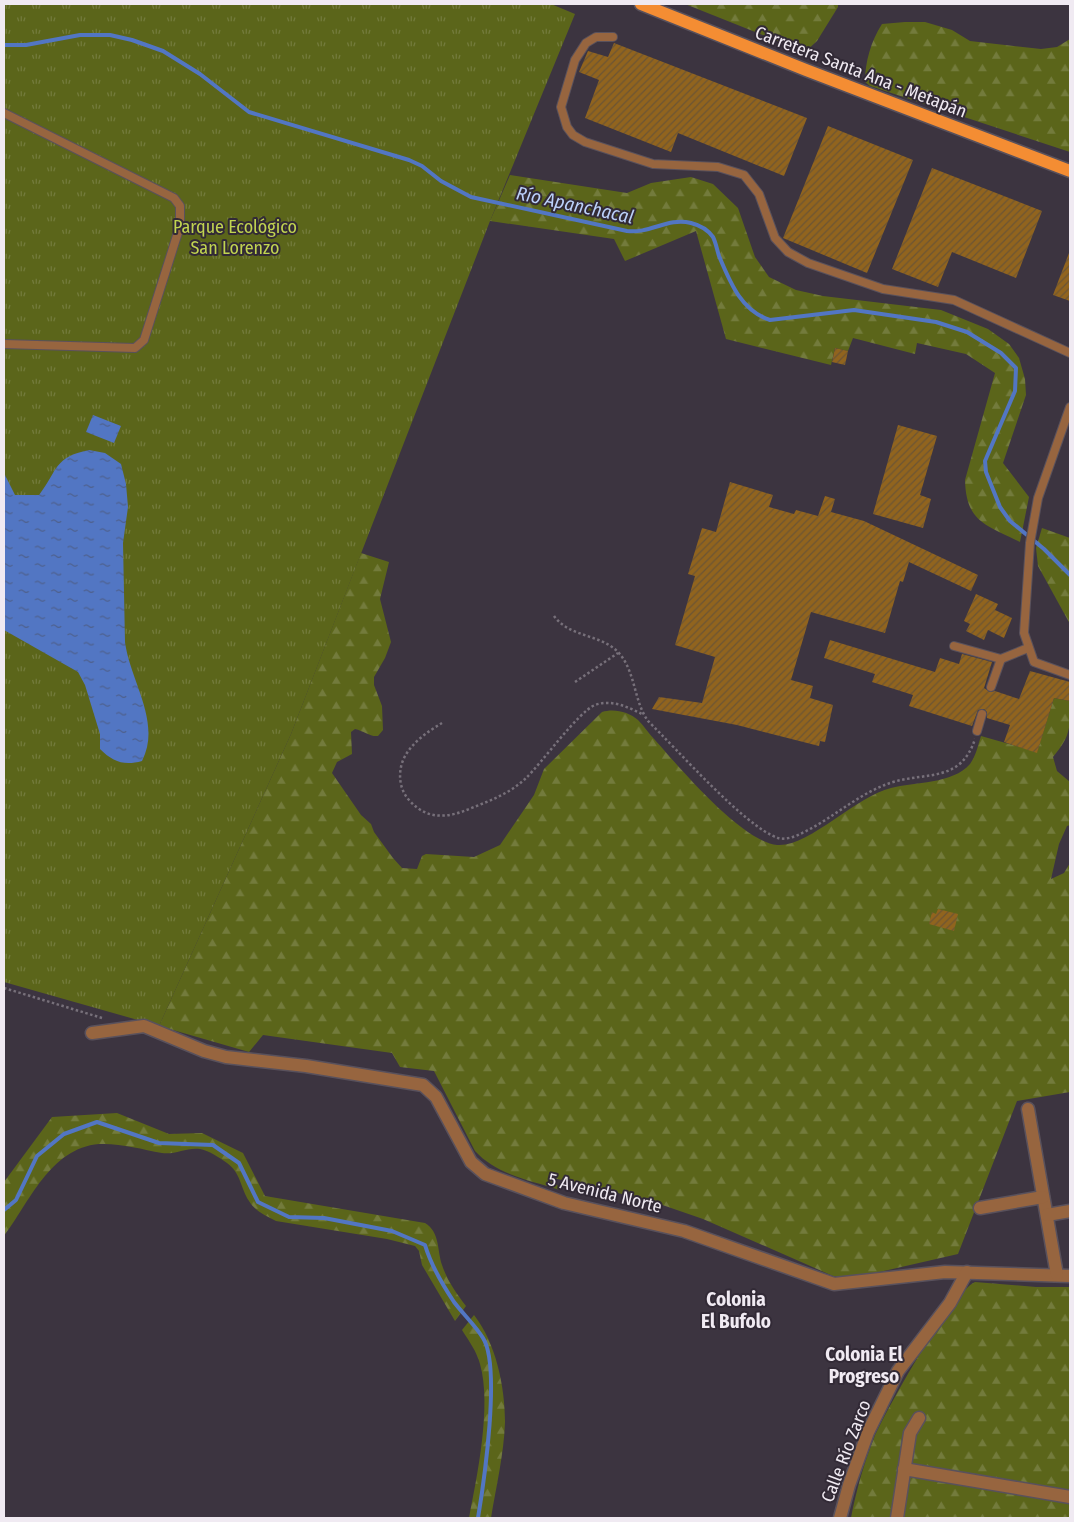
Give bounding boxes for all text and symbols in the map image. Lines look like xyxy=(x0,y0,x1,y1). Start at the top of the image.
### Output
street label: Carretera Santa Ana - Metapán xyxy=(752,21,970,123)
water label: Río Apanchacal xyxy=(514,181,636,229)
park label: Parque Ecológico San Lorenzo xyxy=(173,216,297,259)
street label: 5 Avenida Norte xyxy=(546,1168,664,1218)
district label: Colonia El Bufolo xyxy=(701,1288,771,1333)
district label: Colonia El Progreso xyxy=(825,1343,903,1388)
street label: Calle Río Zarco xyxy=(816,1397,876,1505)

